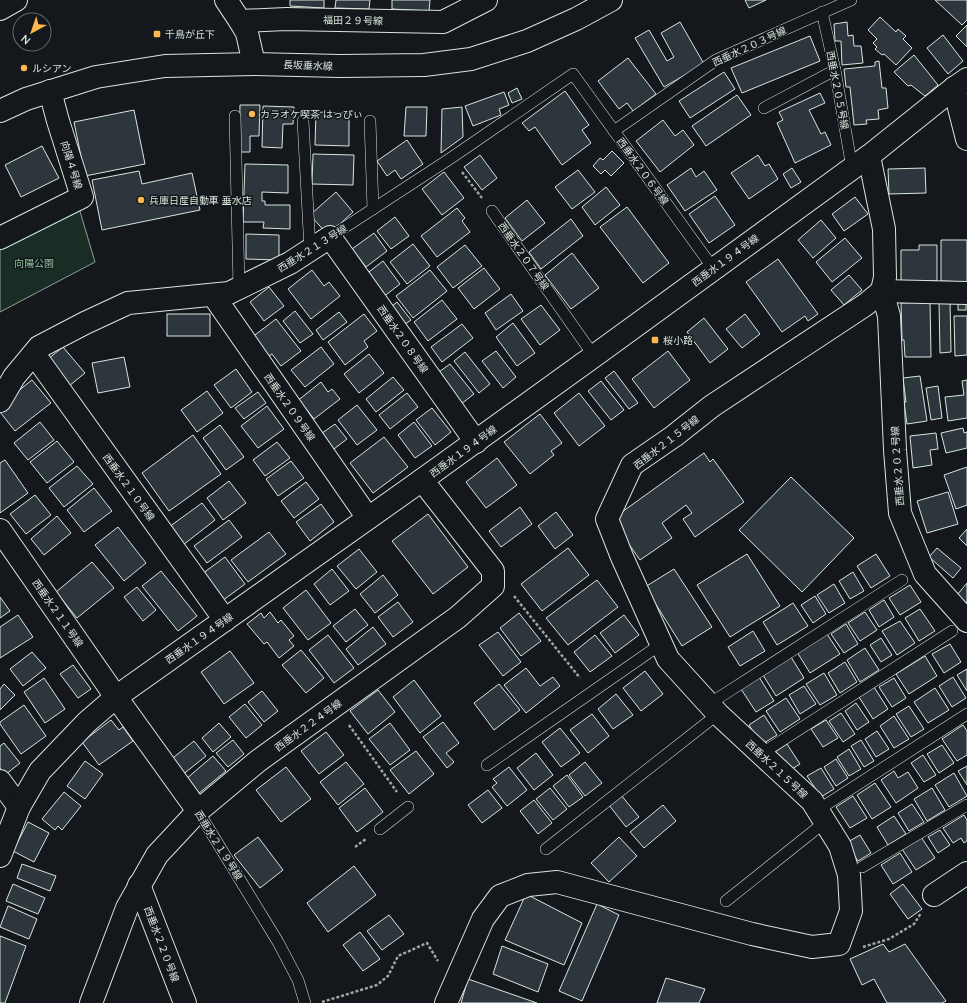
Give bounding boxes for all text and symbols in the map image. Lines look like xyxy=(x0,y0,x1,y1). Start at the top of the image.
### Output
north arrow xyxy=(12,12,52,52)
street label: 福田２９号線 xyxy=(323,13,383,28)
street label: 西垂水２０３号線 xyxy=(710,24,788,69)
place label: 千鳥が丘下 xyxy=(165,28,215,41)
marker: 千鳥が丘下 xyxy=(152,29,162,39)
text: N xyxy=(18,32,33,48)
street label: 西垂水２０５号線 xyxy=(823,50,852,131)
street label: 長坂垂水線 xyxy=(283,58,333,73)
place label: ルシアン xyxy=(32,62,72,75)
marker: ルシアン xyxy=(19,63,29,73)
place label: カラオケ喫茶 はっぴぃ xyxy=(260,108,363,121)
marker: カラオケ喫茶 はっぴぃ xyxy=(247,109,257,119)
street label: 西垂水２０６号線 xyxy=(614,135,671,207)
street label: 向陽４号線 xyxy=(58,139,85,191)
place label: 兵庫日産自動車 垂水店 xyxy=(149,194,252,207)
marker: 兵庫日産自動車 垂水店 xyxy=(136,195,146,205)
street label: 西垂水２０７号線 xyxy=(495,220,552,293)
street label: 西垂水２１３号線 xyxy=(275,222,350,275)
street label: 西垂水１９４号線 xyxy=(689,232,761,289)
park label: 向陽公園 xyxy=(14,257,54,270)
street label: 西垂水２０８号線 xyxy=(374,303,431,376)
place label: 桜小路 xyxy=(663,334,693,347)
marker: 桜小路 xyxy=(650,335,660,345)
street label: 西垂水２０９号線 xyxy=(261,371,318,444)
street label: 西垂水２１５号線 xyxy=(631,413,702,472)
street label: 西垂水１９４号線 xyxy=(427,423,499,480)
street label: 西垂水２０２号線 xyxy=(888,426,907,506)
street label: 西垂水２１０号線 xyxy=(100,451,157,523)
street label: 西垂水２１１号線 xyxy=(29,577,86,650)
street label: 西垂水１９４号線 xyxy=(163,610,236,667)
street label: 西垂水２２４号線 xyxy=(272,697,344,754)
street label: 西垂水２１５号線 xyxy=(743,737,810,801)
street label: 西垂水２１９号線 xyxy=(192,808,245,883)
street label: 西垂水２２０号線 xyxy=(141,905,182,984)

